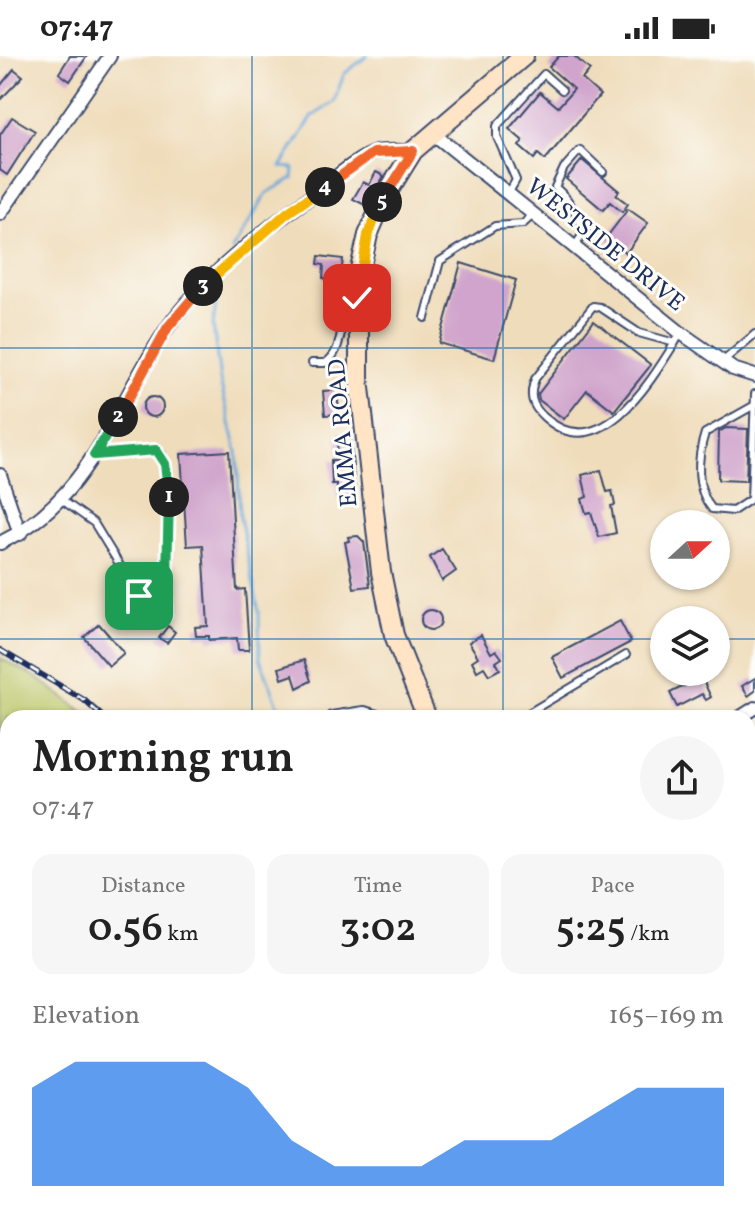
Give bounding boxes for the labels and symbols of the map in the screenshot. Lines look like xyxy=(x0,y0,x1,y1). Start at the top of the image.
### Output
pin: 4 xyxy=(305,167,345,207)
street label: WESTSIDE DRIVE xyxy=(518,171,691,320)
pin: 5 xyxy=(362,182,402,222)
pin xyxy=(323,264,391,332)
pin: 3 xyxy=(183,266,223,306)
street label: EMMA ROAD xyxy=(321,357,367,508)
pin: 2 xyxy=(98,397,138,437)
pin: 1 xyxy=(149,477,189,517)
north arrow xyxy=(650,510,730,590)
pin xyxy=(105,562,173,630)

